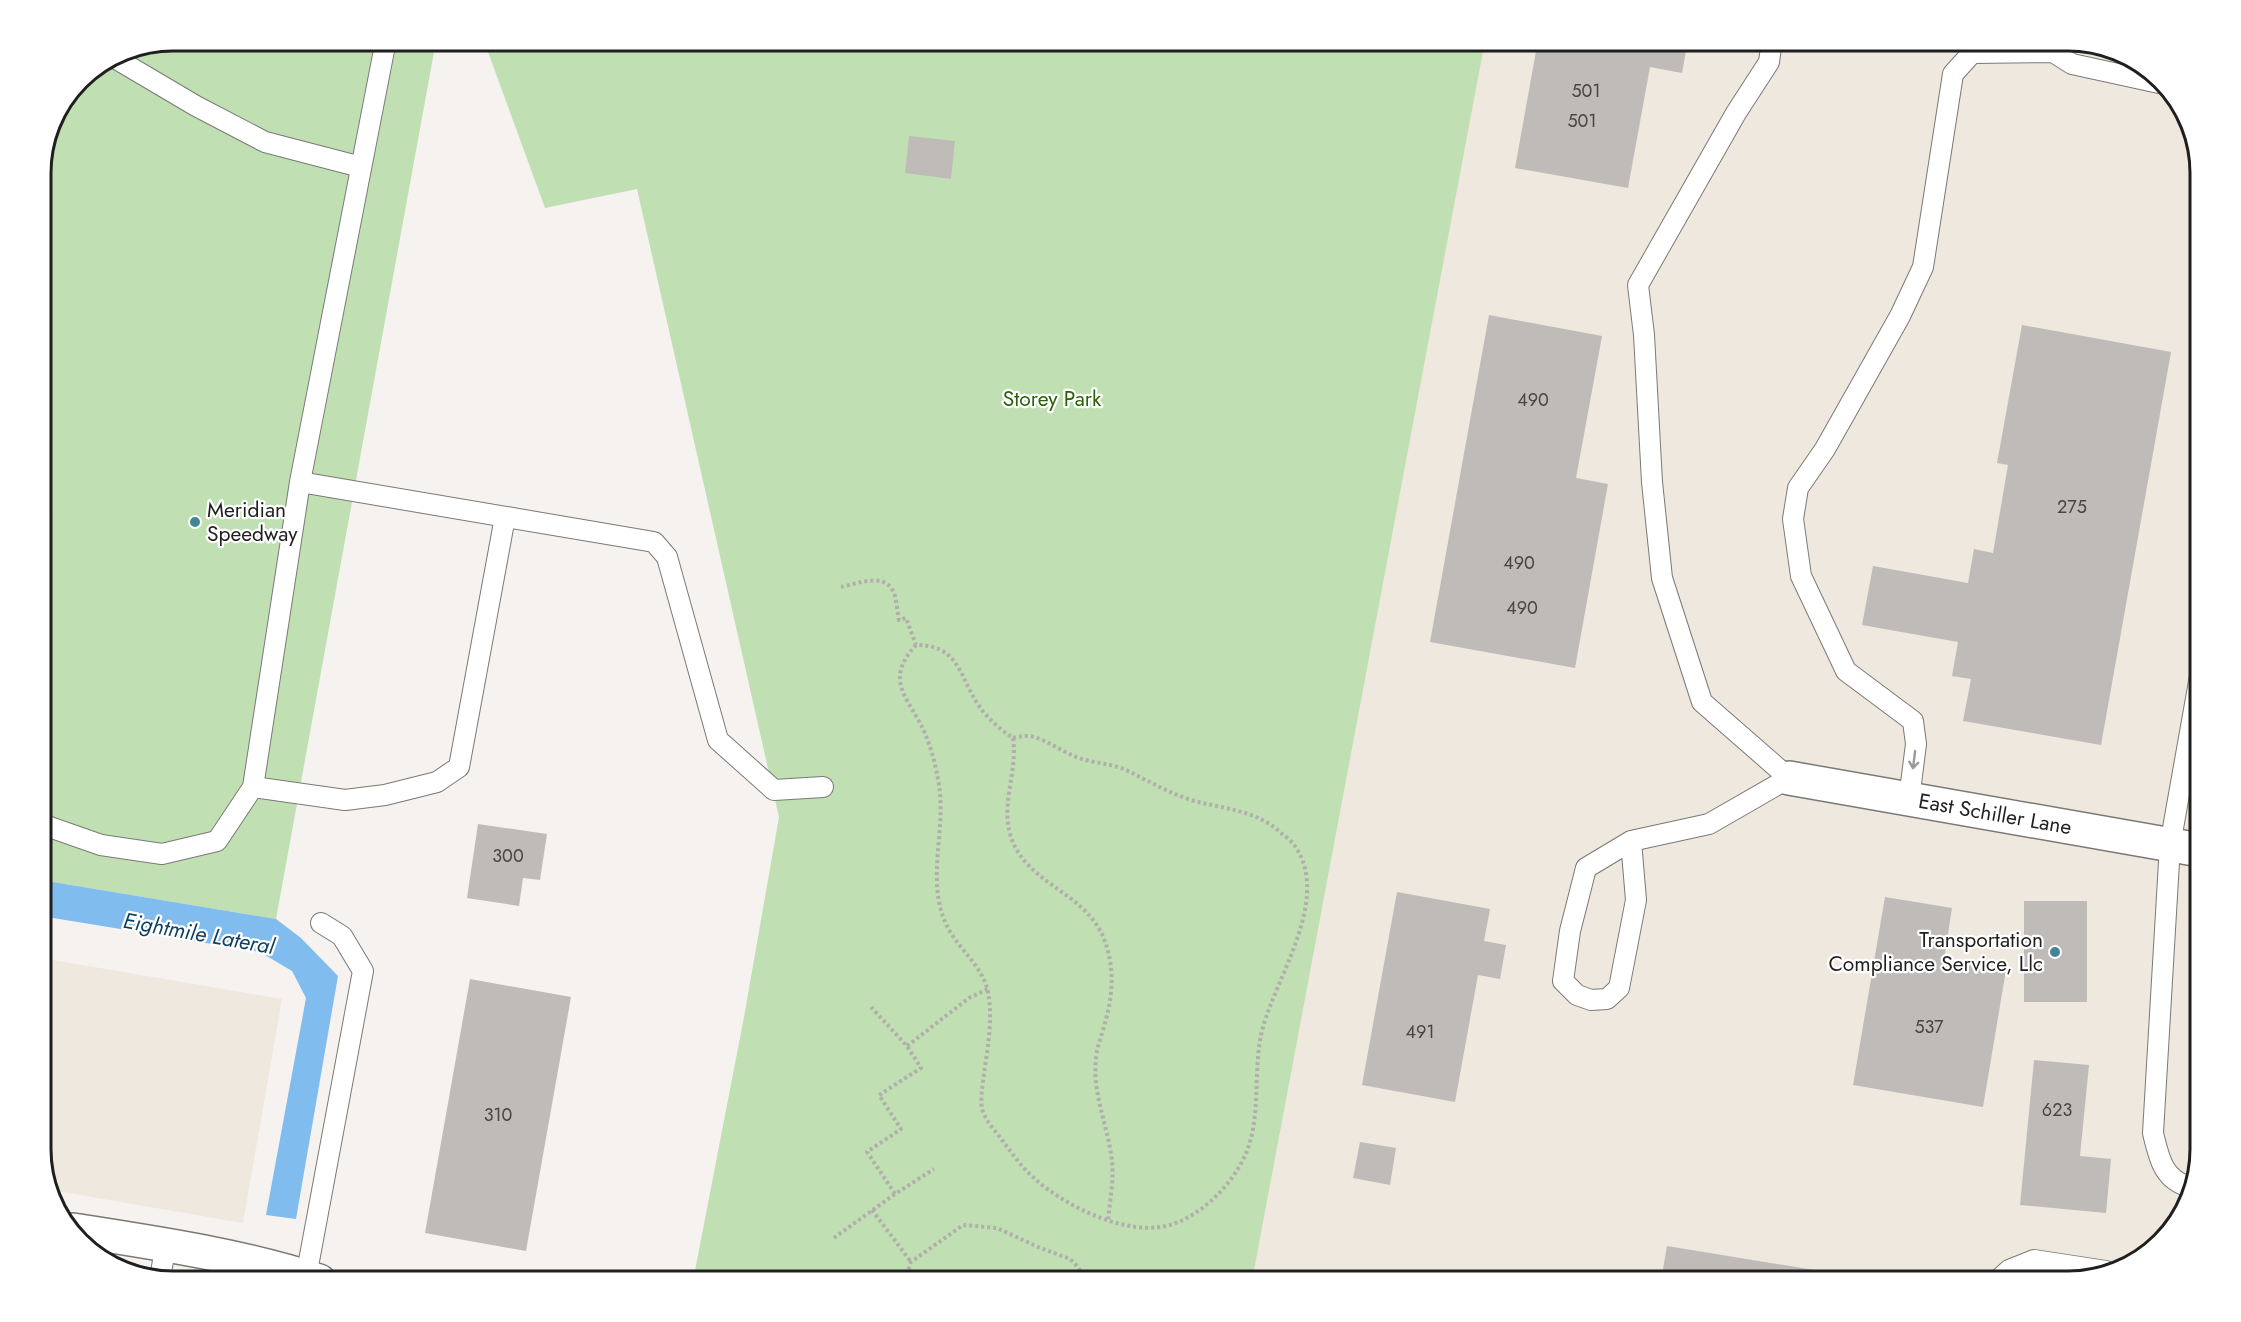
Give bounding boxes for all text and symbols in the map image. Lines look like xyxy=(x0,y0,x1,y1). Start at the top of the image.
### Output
house number: 501 xyxy=(1571,78,1601,104)
house number: 501 xyxy=(1567,108,1597,134)
park label: Storey Park xyxy=(1003,384,1102,414)
house number: 490 xyxy=(1517,387,1549,413)
house number: 275 xyxy=(2057,494,2087,520)
place label: Meridian Speedway xyxy=(207,495,298,549)
marker: Meridian Speedway xyxy=(188,515,202,529)
house number: 490 xyxy=(1503,550,1535,576)
house number: 490 xyxy=(1506,595,1538,621)
one-way arrow xyxy=(1908,750,1919,770)
street label: East Schiller Lane xyxy=(1916,786,2074,842)
house number: 300 xyxy=(492,843,524,869)
water label: Eightmile Lateral xyxy=(121,904,278,962)
place label: Transportation Compliance Service, Llc xyxy=(1828,925,2043,979)
marker: Transportation Compliance Service, Llc xyxy=(2048,945,2062,959)
house number: 537 xyxy=(1914,1014,1944,1040)
house number: 491 xyxy=(1406,1019,1434,1045)
house number: 623 xyxy=(2042,1097,2072,1123)
house number: 310 xyxy=(484,1102,513,1128)

